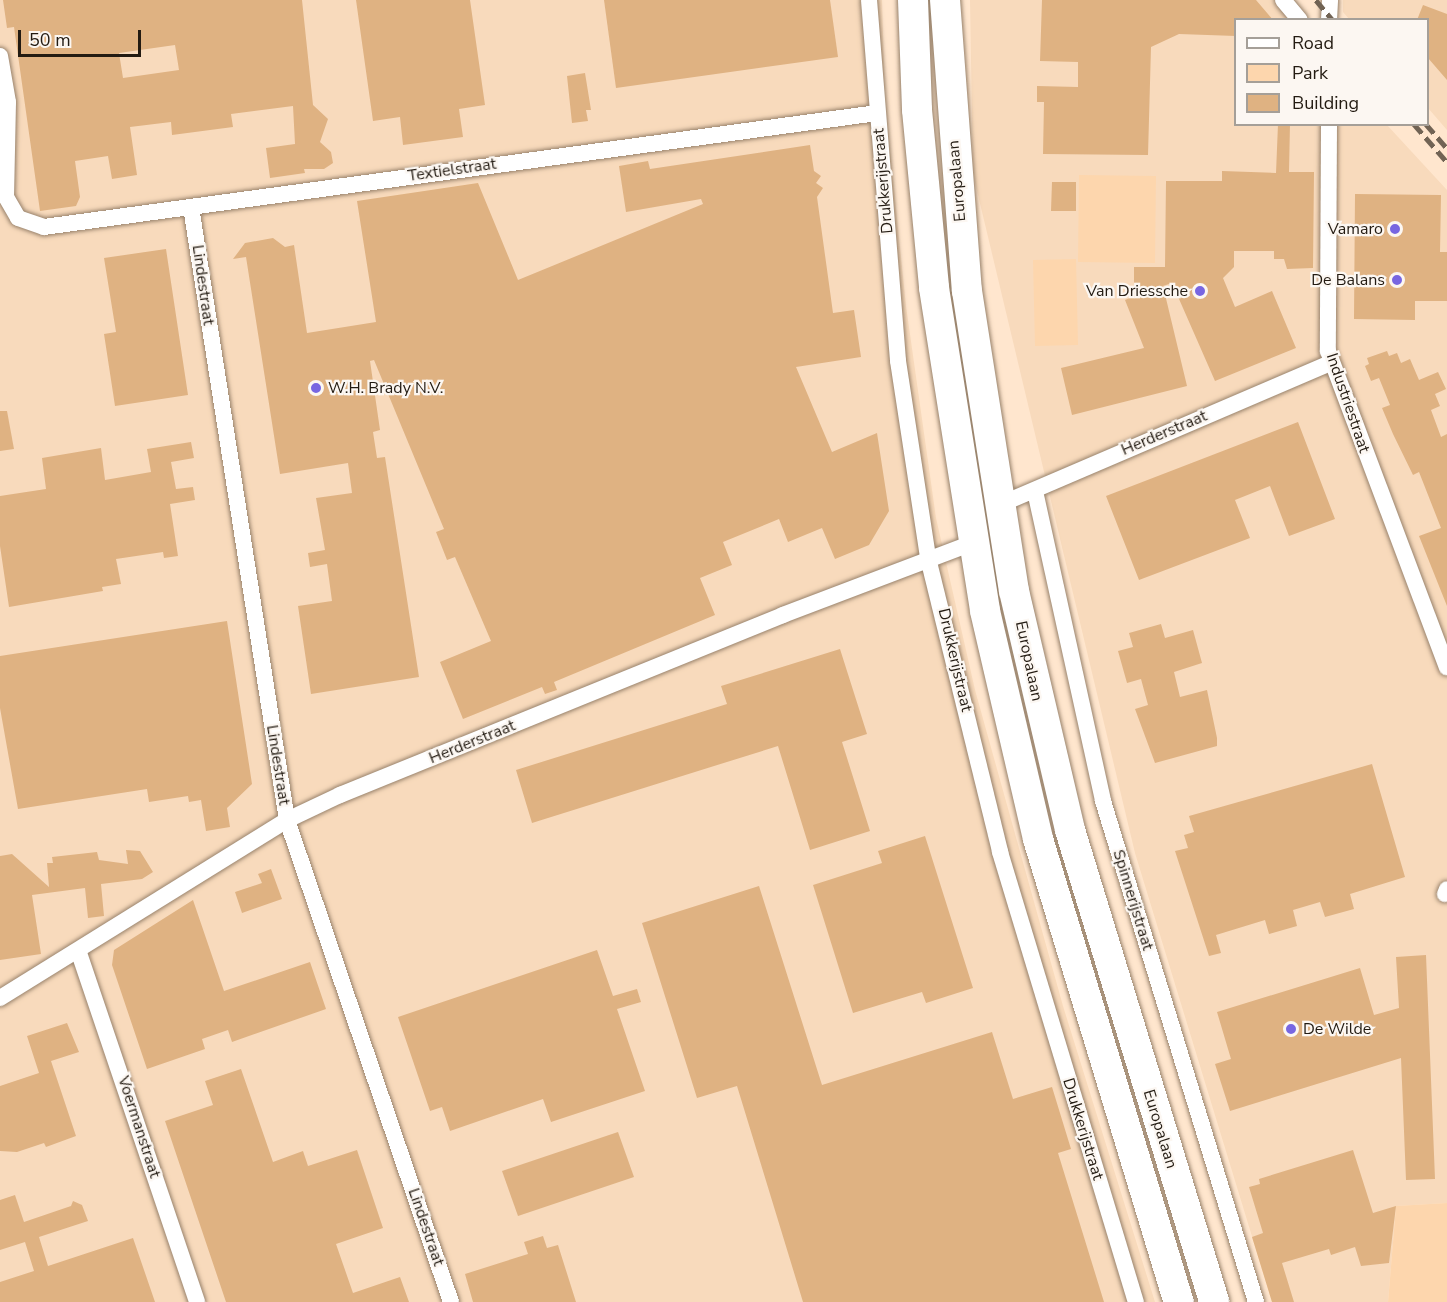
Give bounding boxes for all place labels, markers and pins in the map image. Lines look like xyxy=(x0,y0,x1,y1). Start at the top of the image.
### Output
place label: Vamaro xyxy=(1328,219,1383,239)
marker: Vamaro xyxy=(1388,222,1402,236)
place label: De Balans xyxy=(1311,270,1385,290)
marker: De Balans xyxy=(1390,273,1404,287)
place label: Van Driessche xyxy=(1086,281,1188,301)
marker: Van Driessche xyxy=(1193,284,1207,298)
place label: W.H. Brady N.V. xyxy=(328,378,443,398)
marker: W.H. Brady N.V. xyxy=(309,381,323,395)
place label: De Wilde xyxy=(1303,1019,1371,1039)
marker: De Wilde xyxy=(1284,1022,1298,1036)

